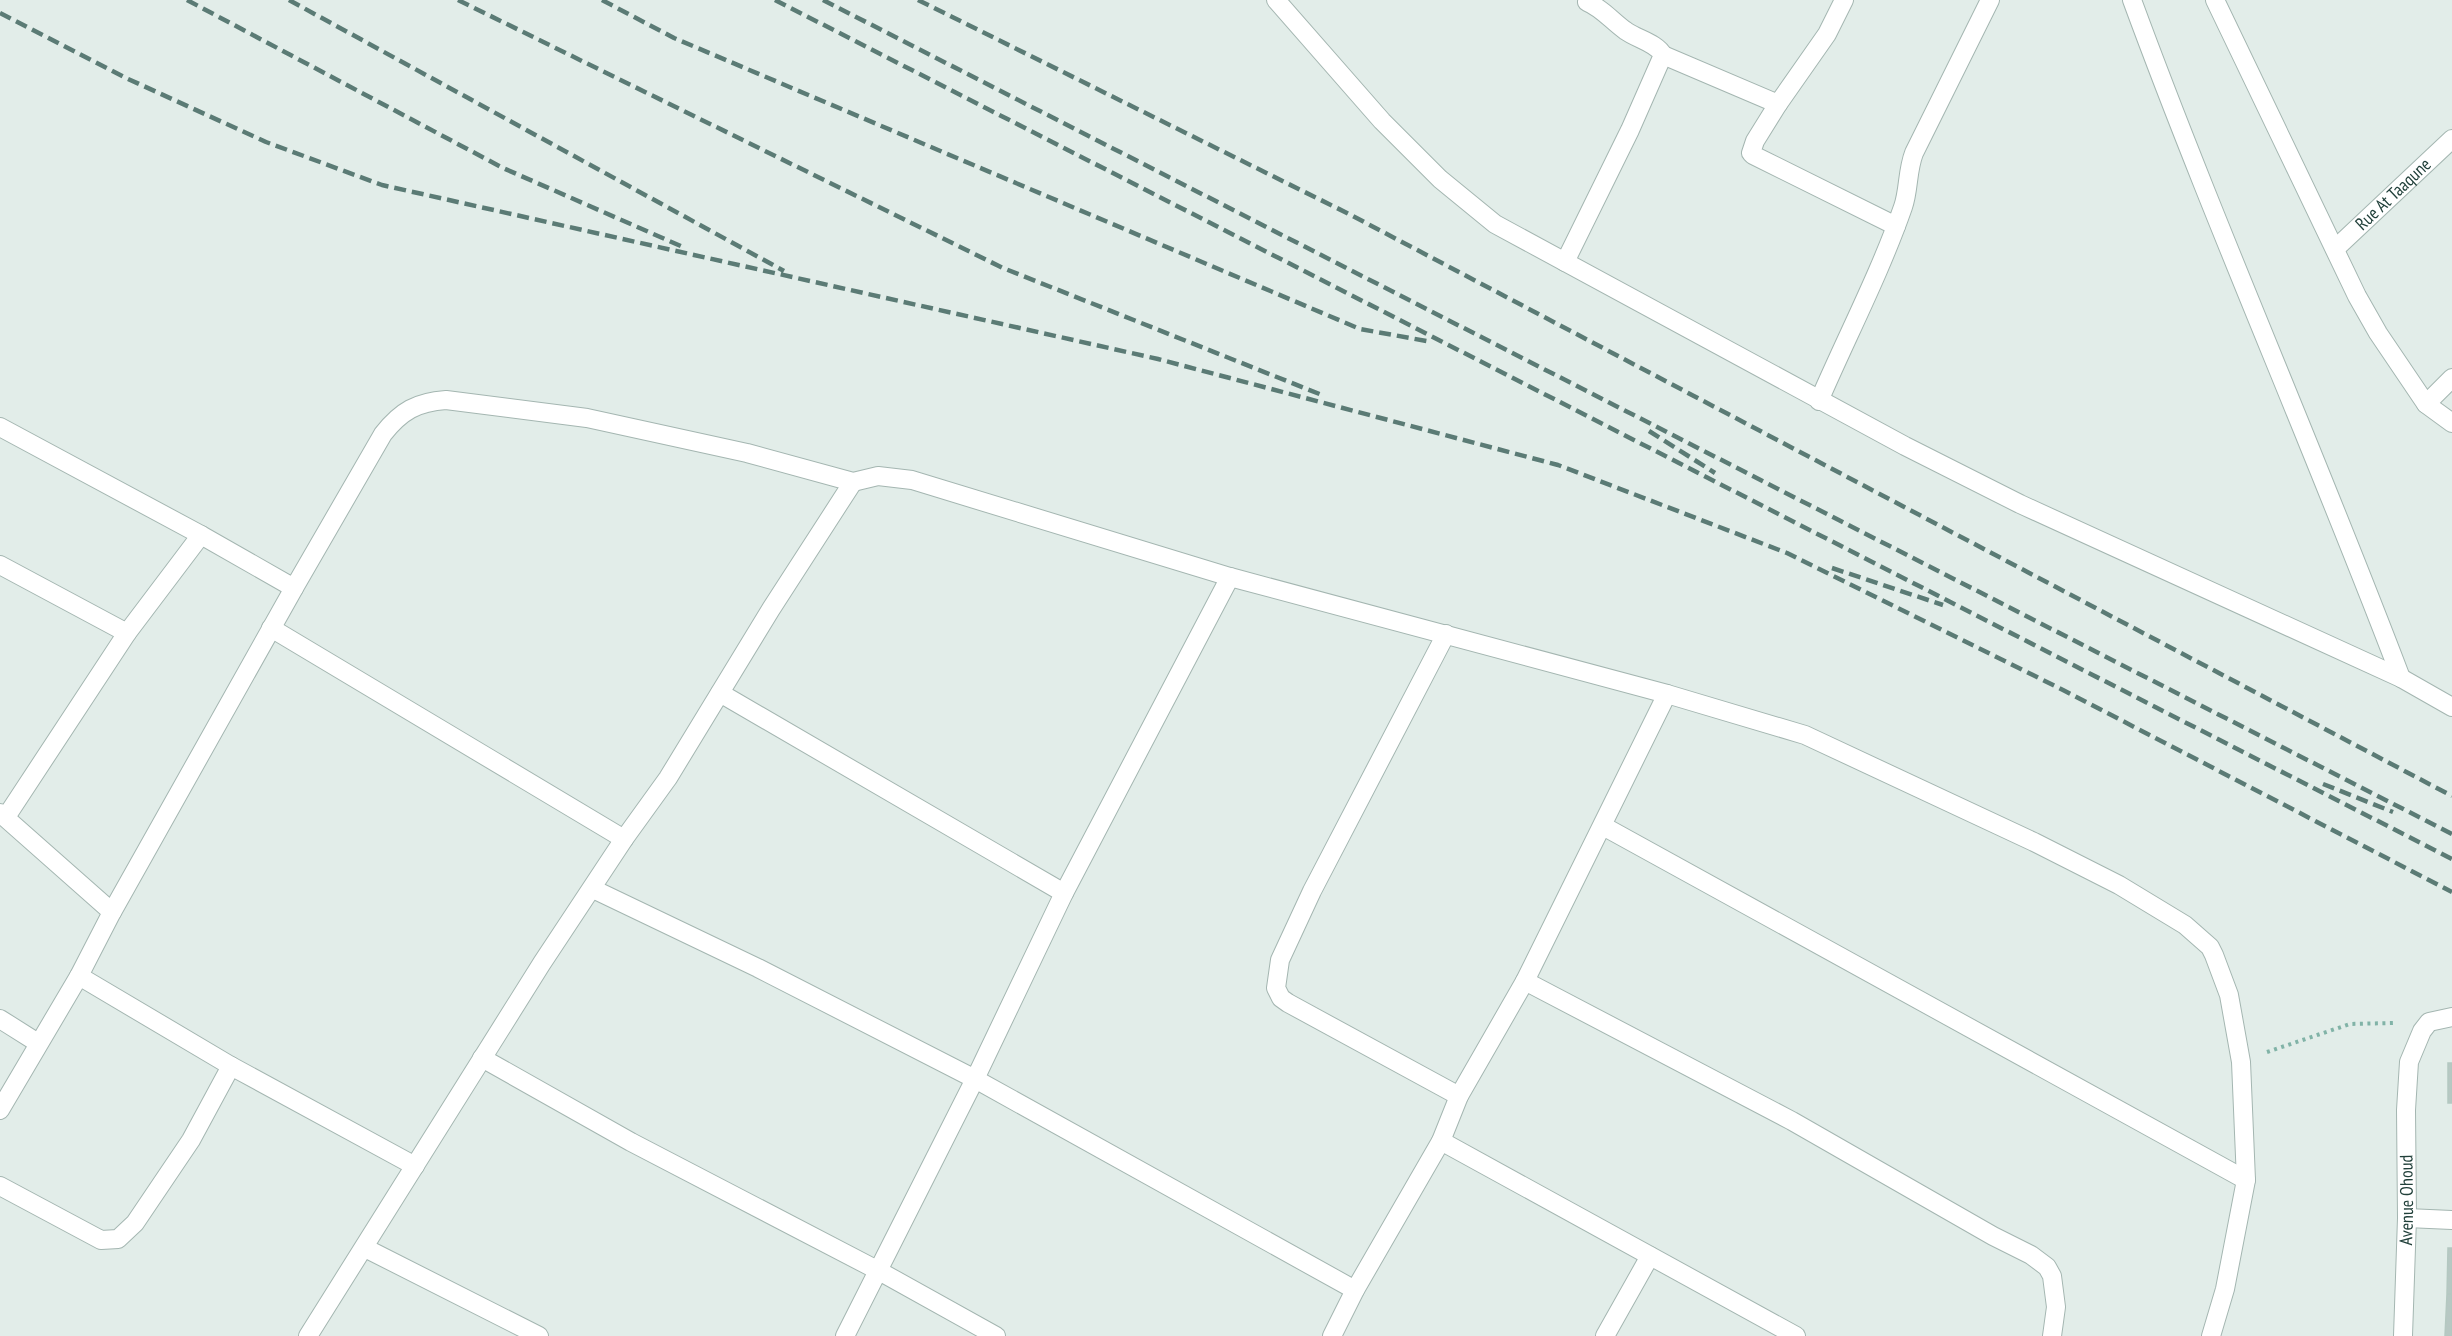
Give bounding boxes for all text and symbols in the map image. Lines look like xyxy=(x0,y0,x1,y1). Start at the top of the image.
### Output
street label: Rue At Taaqune xyxy=(2350,153,2436,235)
street label: Avenue Ohoud xyxy=(2394,1155,2418,1246)

